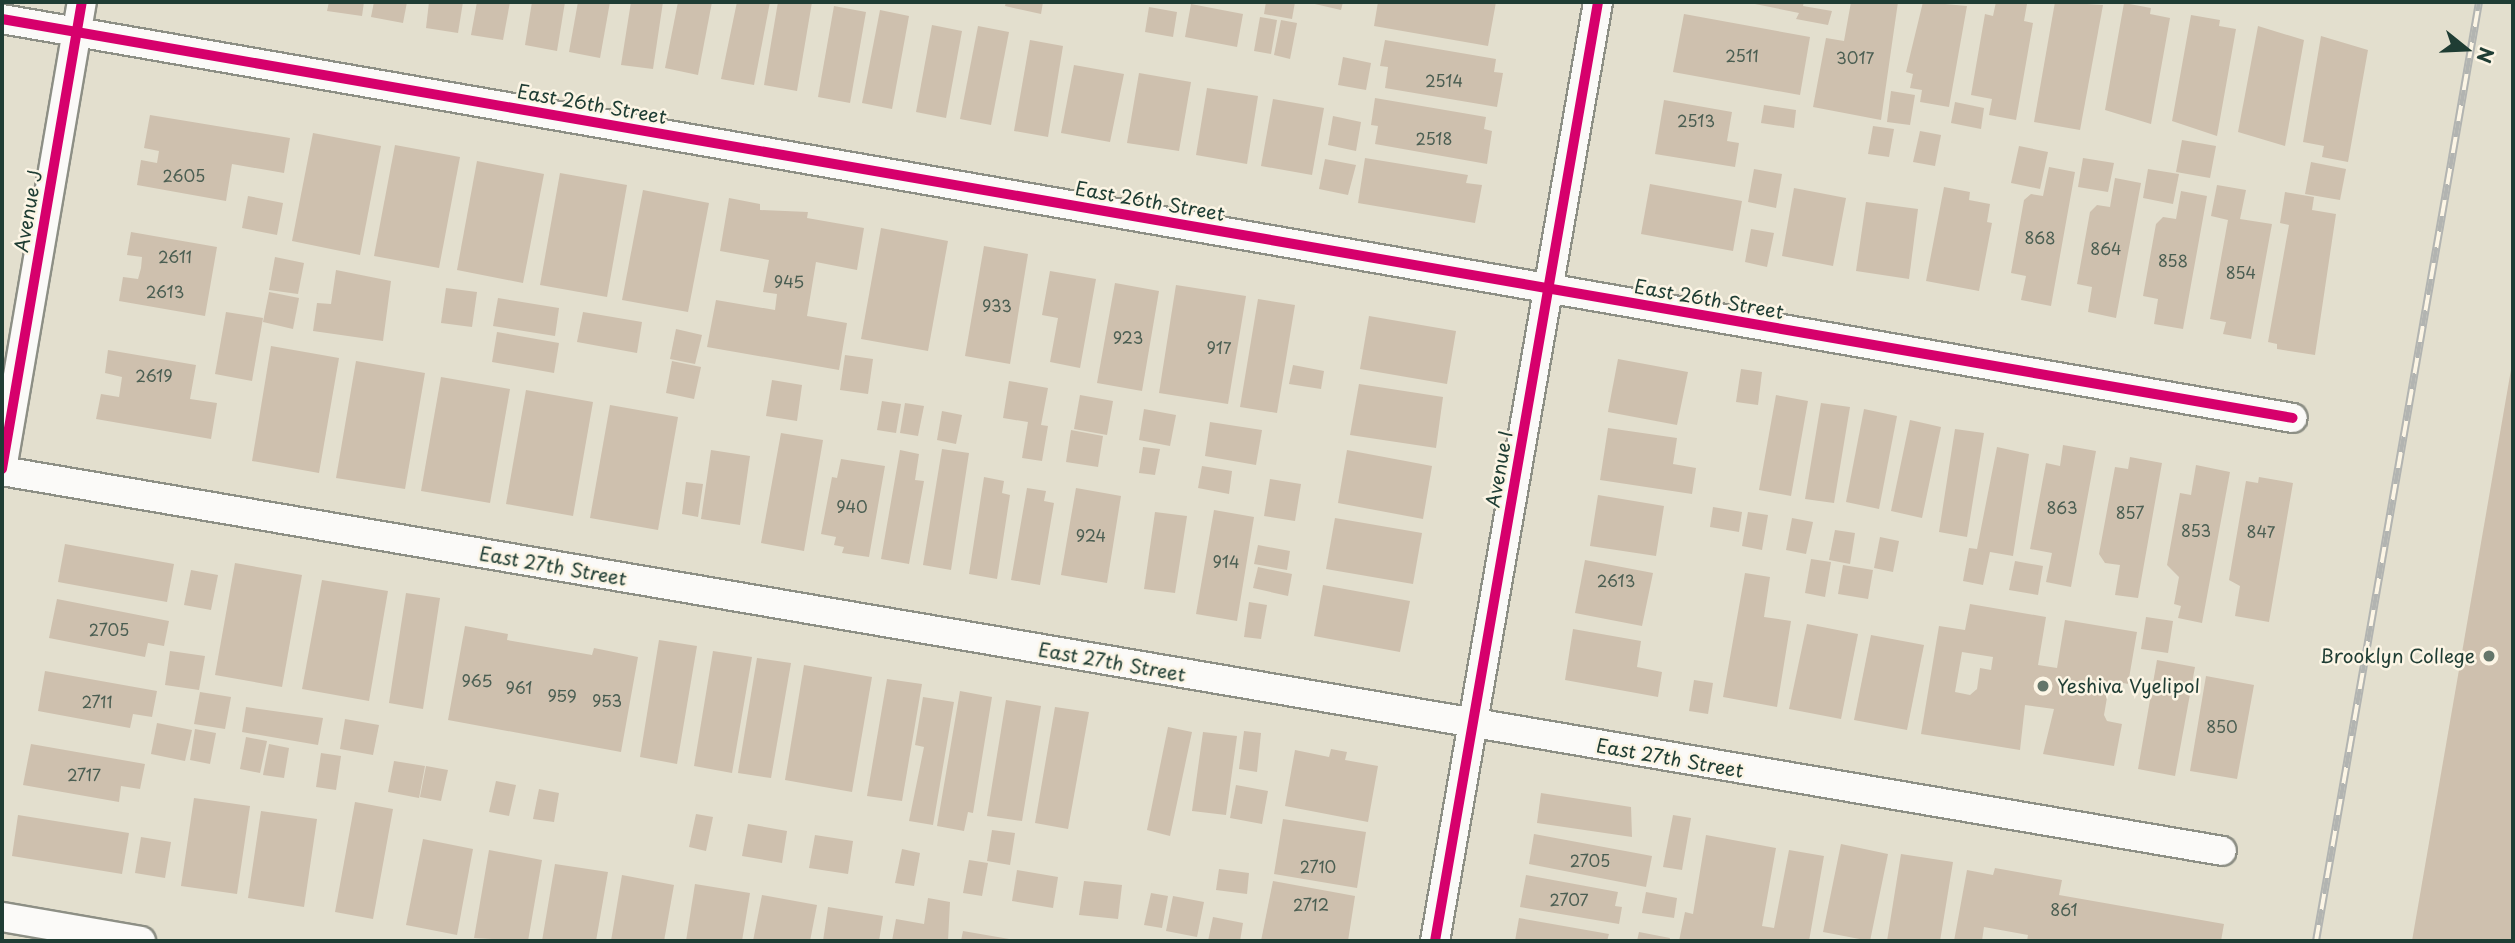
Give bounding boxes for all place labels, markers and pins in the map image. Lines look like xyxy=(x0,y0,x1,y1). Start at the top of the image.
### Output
place label: Brooklyn College xyxy=(2319,645,2475,667)
marker: Brooklyn College xyxy=(2481,648,2497,664)
place label: Yeshiva Vyelipol xyxy=(2057,675,2201,697)
marker: Yeshiva Vyelipol xyxy=(2035,678,2051,694)

